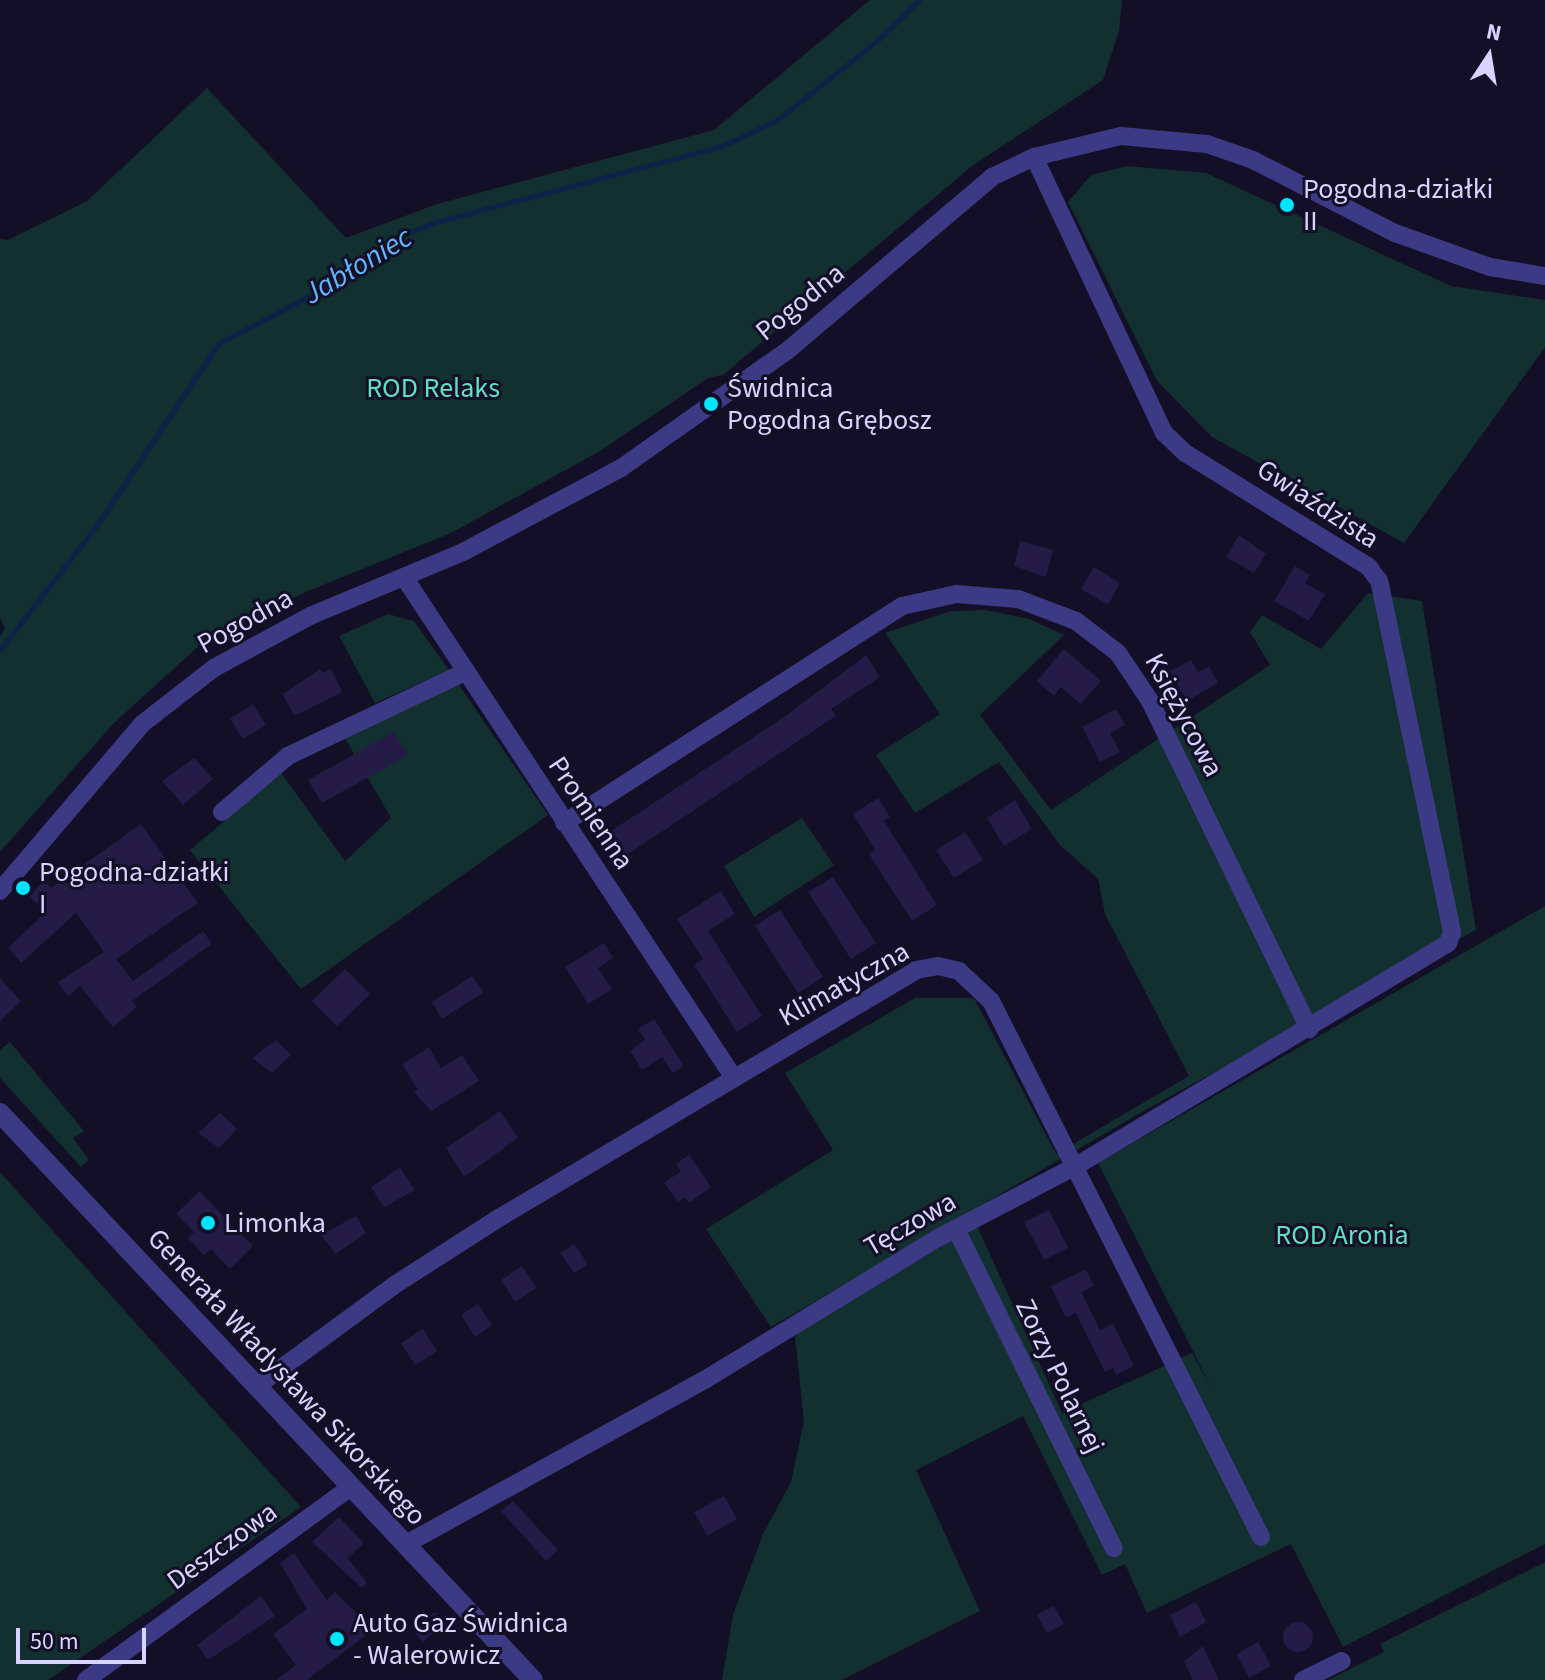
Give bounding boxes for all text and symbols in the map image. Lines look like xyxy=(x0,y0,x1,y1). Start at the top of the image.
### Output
text: N xyxy=(1483,15,1504,50)
north arrow xyxy=(1449,16,1529,96)
place label: Pogodna-działki II xyxy=(1303,172,1493,238)
marker: Pogodna-działki II xyxy=(1278,196,1296,214)
water label: Jabłoniec xyxy=(297,220,419,312)
street label: Pogodna xyxy=(749,256,851,348)
park label: ROD Relaks xyxy=(366,371,500,405)
place label: Świdnica Pogodna Grębosz xyxy=(727,371,932,437)
marker: Świdnica Pogodna Grębosz xyxy=(702,395,720,413)
street label: Gwiaździsta xyxy=(1251,452,1385,556)
street label: Pogodna xyxy=(191,581,299,661)
street label: Księżycowa xyxy=(1138,648,1230,782)
street label: Promienna xyxy=(541,750,641,876)
place label: Pogodna-działki I xyxy=(39,855,229,921)
marker: Pogodna-działki I xyxy=(14,879,32,897)
street label: Klimatyczna xyxy=(773,934,915,1034)
street label: Tęczowa xyxy=(858,1184,962,1264)
place label: Limonka xyxy=(224,1206,326,1240)
marker: Limonka xyxy=(199,1214,217,1232)
park label: ROD Aronia xyxy=(1275,1218,1409,1252)
street label: Generała Władysława Sikorskiego xyxy=(141,1222,433,1532)
street label: Zorzy Polarnej xyxy=(1008,1293,1112,1459)
street label: Deszczowa xyxy=(160,1495,284,1597)
place label: Auto Gaz Świdnica - Walerowicz xyxy=(353,1606,568,1672)
scale bar xyxy=(20,1612,150,1662)
text: 50 m xyxy=(30,1624,79,1659)
marker: Auto Gaz Świdnica - Walerowicz xyxy=(328,1630,346,1648)

